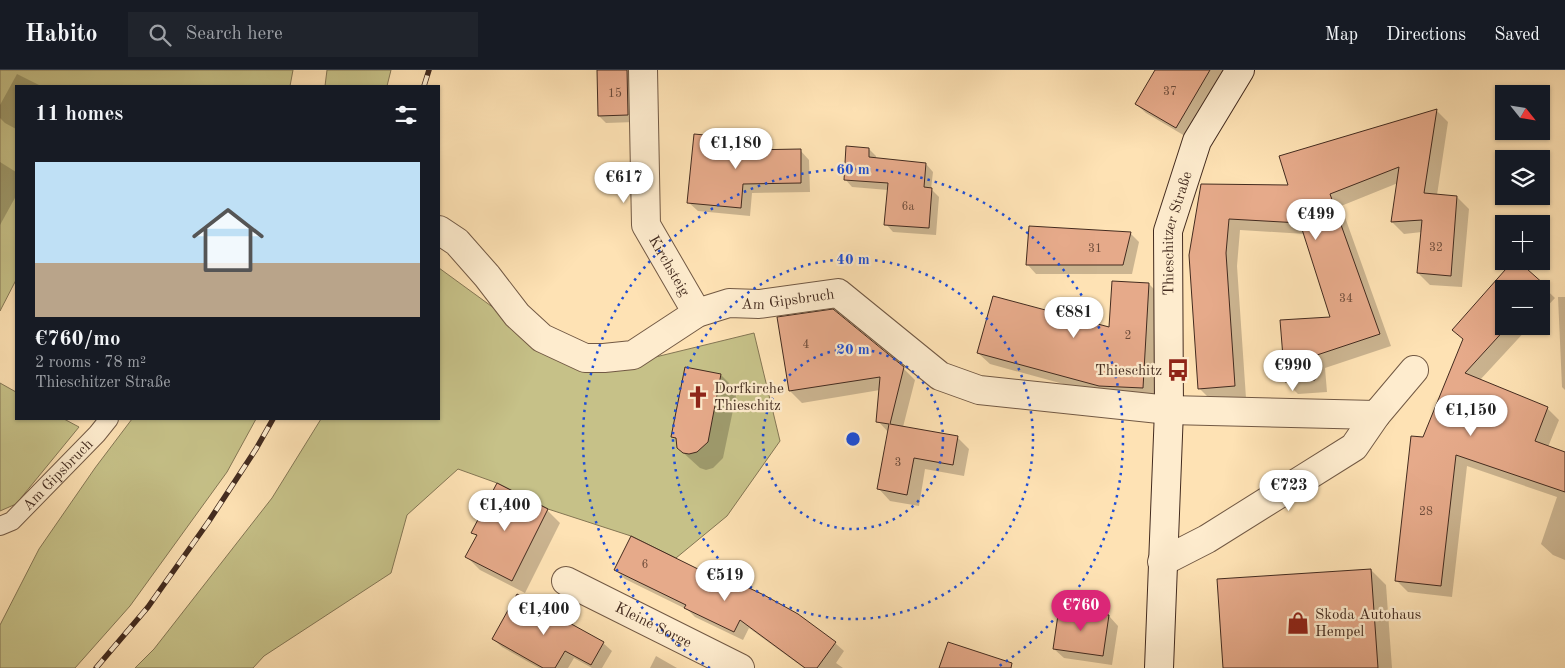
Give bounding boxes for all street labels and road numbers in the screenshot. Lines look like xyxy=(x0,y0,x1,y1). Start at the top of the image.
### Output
street label: Thieschitzer Straße xyxy=(1162,170,1196,296)
street label: Kirchsteig xyxy=(645,234,692,299)
street label: Am Gipsbruch xyxy=(741,288,835,313)
street label: Am Gipsbruch xyxy=(21,437,96,514)
street label: Kleine Sorge xyxy=(612,601,694,652)

